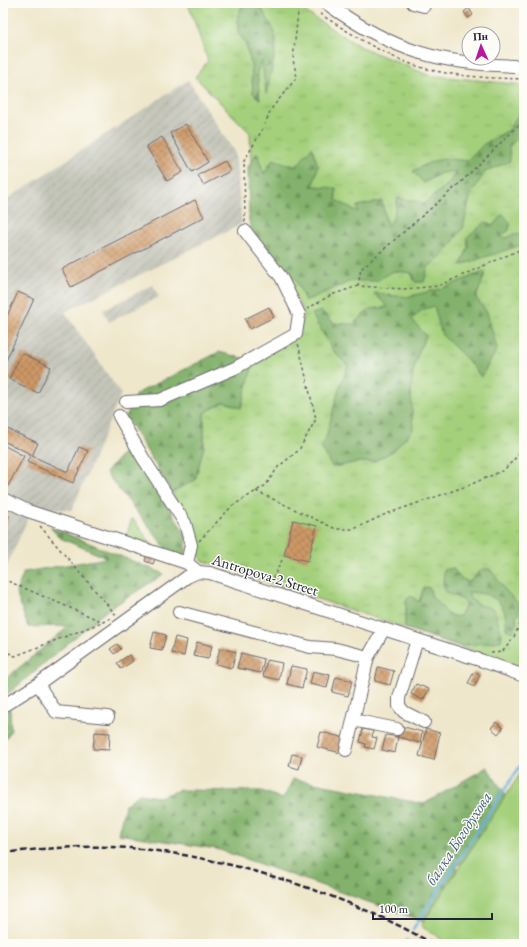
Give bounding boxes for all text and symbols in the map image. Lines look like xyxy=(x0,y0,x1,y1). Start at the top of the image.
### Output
north arrow xyxy=(461,26,501,66)
text: Пн xyxy=(473,29,489,43)
street label: Antropova-2 Street xyxy=(209,549,321,600)
water label: балка Богодухова xyxy=(420,788,496,889)
scale bar xyxy=(373,895,492,921)
text: 100 m xyxy=(379,901,409,917)

